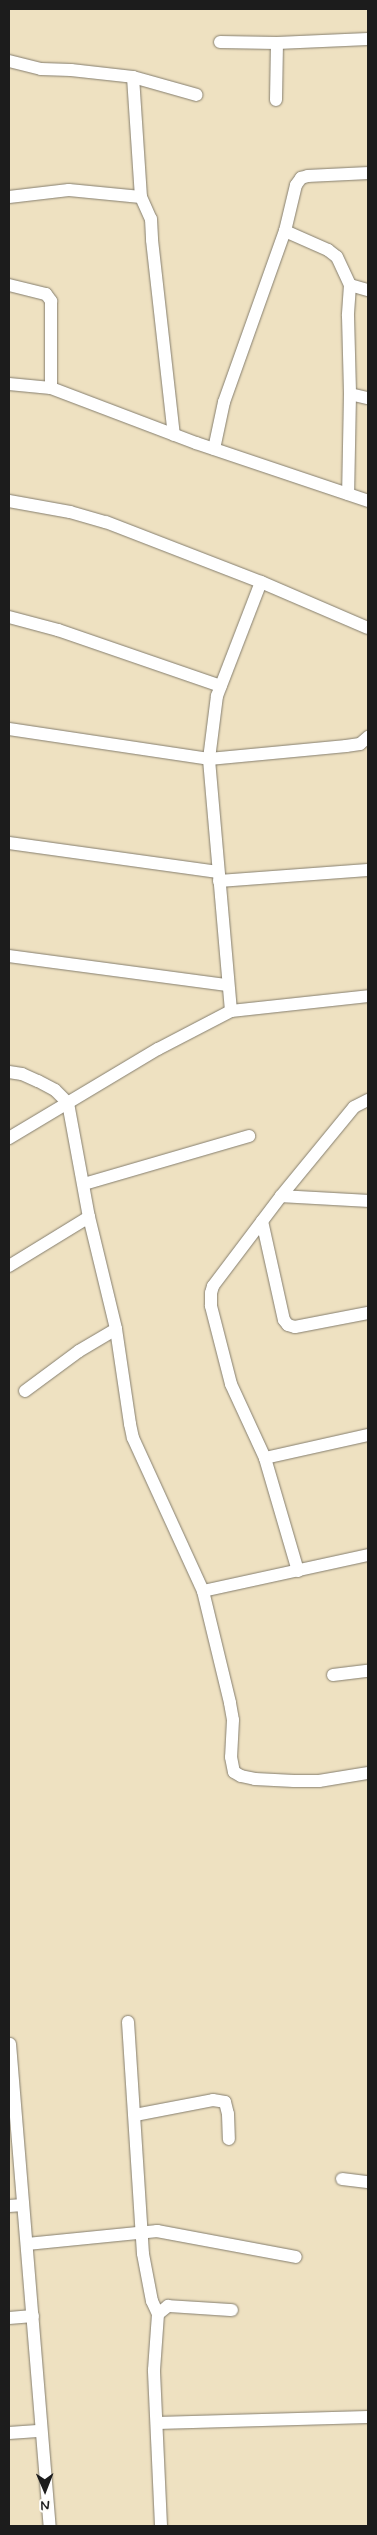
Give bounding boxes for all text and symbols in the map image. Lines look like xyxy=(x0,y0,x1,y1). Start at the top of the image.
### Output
north arrow xyxy=(20,2465,70,2515)
text: N xyxy=(40,2496,50,2514)

